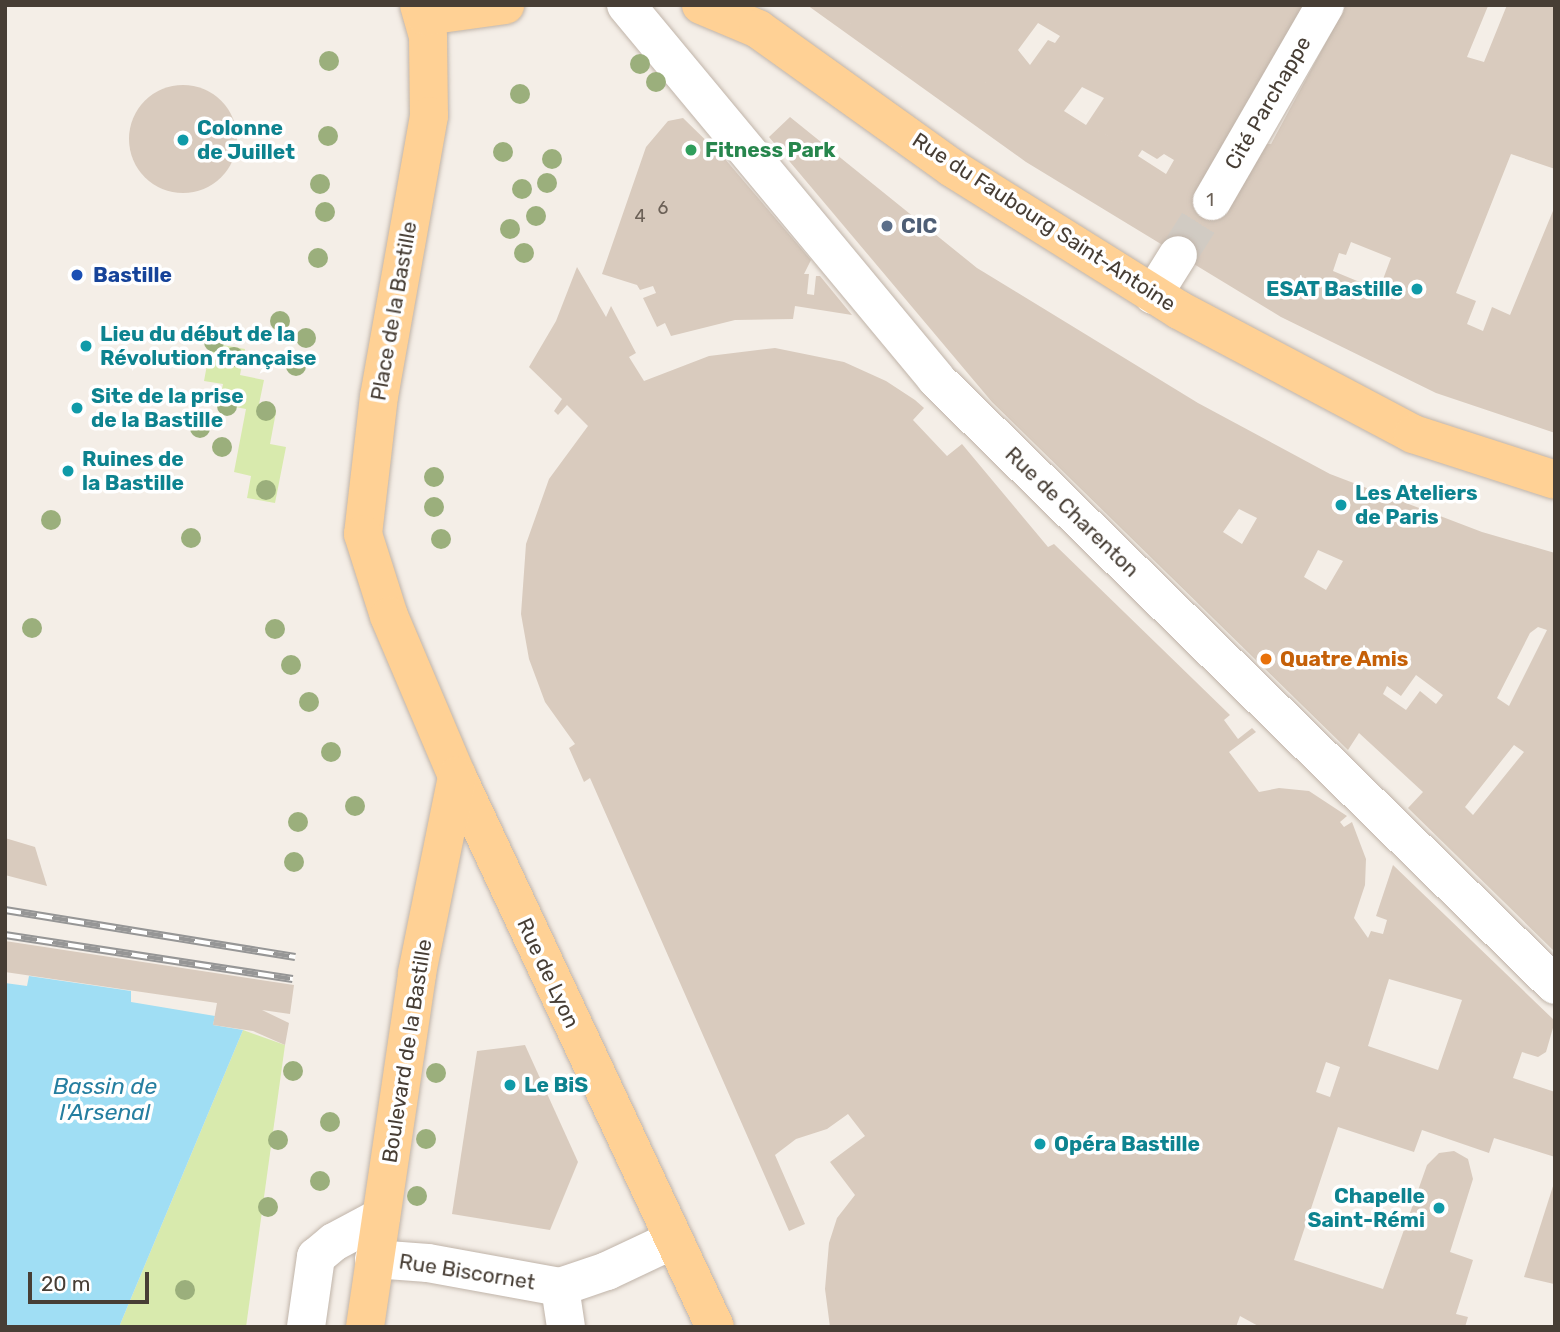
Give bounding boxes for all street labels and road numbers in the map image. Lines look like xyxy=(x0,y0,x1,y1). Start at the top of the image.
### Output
street label: Cité Parchappe xyxy=(1220,32,1316,174)
street label: Rue du Faubourg Saint-Antoine xyxy=(908,127,1180,317)
street label: Place de la Bastille xyxy=(366,219,422,403)
street label: Rue de Charenton xyxy=(1000,442,1144,582)
street label: Rue de Lyon xyxy=(512,914,584,1032)
street label: Boulevard de la Bastille xyxy=(377,937,437,1165)
street label: Rue Biscornet xyxy=(397,1249,537,1295)

